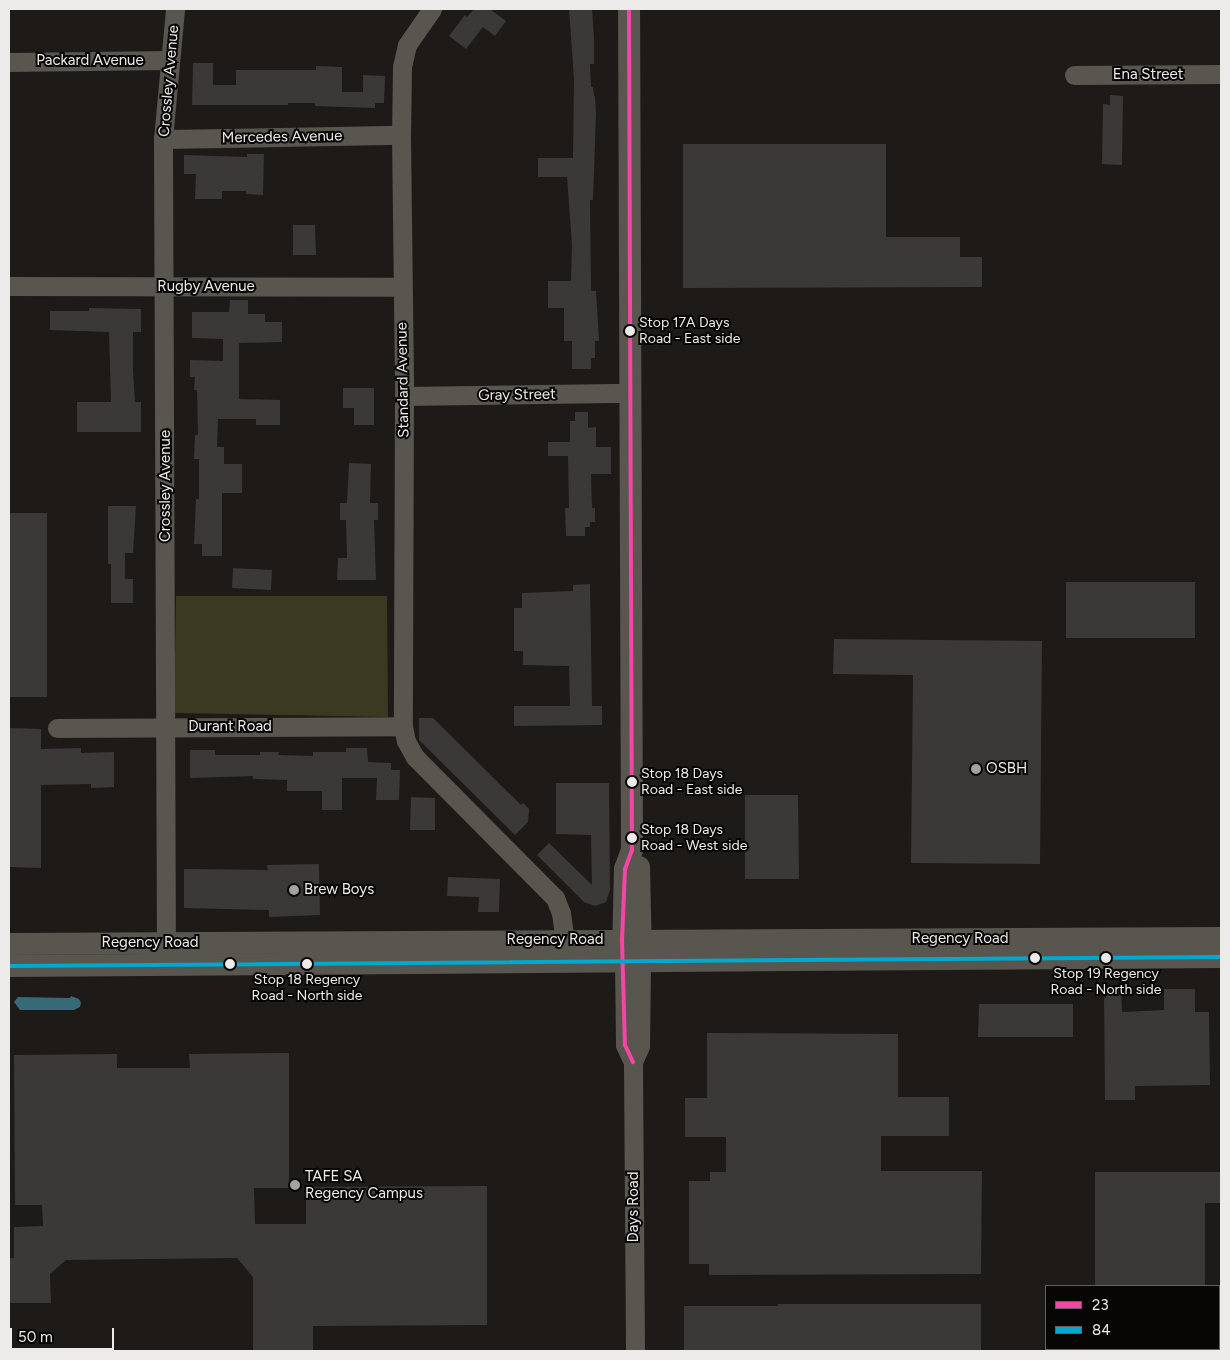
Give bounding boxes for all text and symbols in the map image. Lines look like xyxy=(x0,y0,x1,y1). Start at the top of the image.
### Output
street label: Crossley Avenue xyxy=(155,24,183,138)
street label: Packard Avenue xyxy=(36,52,144,70)
street label: Ena Street xyxy=(1113,66,1183,84)
street label: Mercedes Avenue xyxy=(222,127,342,147)
street label: Rugby Avenue xyxy=(157,278,255,296)
place label: Stop 17A Days Road - East side xyxy=(639,315,740,348)
street label: Standard Avenue xyxy=(393,322,413,438)
marker: Stop 17A Days Road - East side xyxy=(625,326,635,336)
street label: Gray Street xyxy=(478,385,556,405)
street label: Crossley Avenue xyxy=(157,430,175,542)
street label: Durant Road xyxy=(188,718,272,736)
place label: OSBH xyxy=(986,760,1027,778)
marker: OSBH xyxy=(970,763,982,775)
place label: Stop 18 Days Road - East side xyxy=(641,766,742,799)
marker: Stop 18 Days Road - East side xyxy=(627,777,637,787)
place label: Stop 18 Days Road - West side xyxy=(641,822,747,854)
marker: Stop 18 Days Road - West side xyxy=(627,833,637,843)
place label: Brew Boys xyxy=(304,881,374,899)
marker: Brew Boys xyxy=(288,884,300,896)
street label: Regency Road xyxy=(912,930,1008,948)
street label: Regency Road xyxy=(507,931,603,949)
street label: Regency Road xyxy=(102,934,198,952)
unlabelled marker xyxy=(1030,953,1040,963)
marker: Stop 19 Regency Road - North side xyxy=(1101,953,1111,963)
unlabelled marker xyxy=(225,959,235,969)
marker: Stop 18 Regency Road - North side xyxy=(302,959,312,969)
place label: Stop 19 Regency Road - North side xyxy=(1051,966,1161,999)
place label: Stop 18 Regency Road - North side xyxy=(252,972,362,1004)
place label: TAFE SA Regency Campus xyxy=(305,1167,423,1202)
street label: Days Road xyxy=(625,1172,643,1242)
marker: TAFE SA Regency Campus xyxy=(289,1179,301,1191)
legend xyxy=(1045,1285,1220,1350)
text: 23 xyxy=(1092,1296,1109,1314)
scale bar xyxy=(12,1318,116,1350)
text: 84 xyxy=(1092,1321,1111,1339)
text: 50 m xyxy=(18,1328,53,1346)

